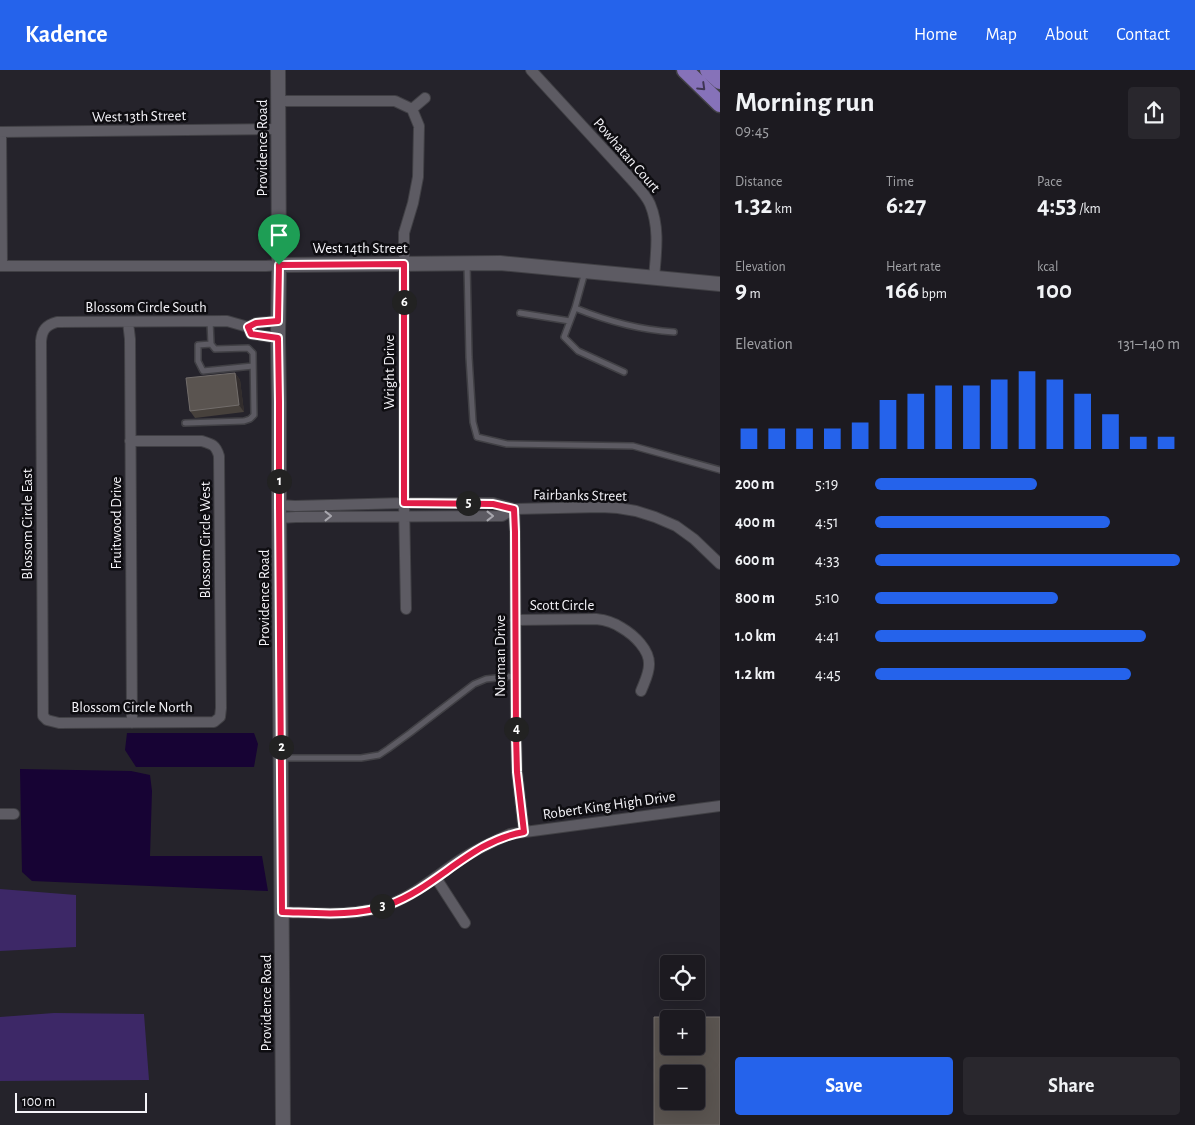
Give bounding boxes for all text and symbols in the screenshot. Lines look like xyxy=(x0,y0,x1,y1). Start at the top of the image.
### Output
text: Kadence xyxy=(25,23,108,47)
text: Home xyxy=(914,26,957,44)
text: Map xyxy=(985,26,1017,44)
text: About xyxy=(1045,26,1088,44)
text: Contact xyxy=(1116,26,1170,44)
one-way arrow xyxy=(697,81,706,90)
button: share xyxy=(1128,87,1180,139)
text: Morning run xyxy=(735,89,875,117)
street label: Providence Road xyxy=(255,99,270,196)
street label: West 13th Street xyxy=(92,108,186,125)
street label: Powhatan Court xyxy=(590,115,663,195)
text: 09:45 xyxy=(735,123,769,139)
text: Distance xyxy=(735,175,782,189)
text: Time xyxy=(886,175,914,189)
text: Pace xyxy=(1037,175,1062,189)
text: 1.32 xyxy=(735,193,772,218)
text: 6:27 xyxy=(886,193,926,218)
text: 4:53 xyxy=(1037,193,1077,218)
text: km xyxy=(772,202,792,216)
text: /km xyxy=(1077,202,1101,216)
pin xyxy=(258,214,300,265)
icon: arrive xyxy=(265,221,293,249)
street label: West 14th Street xyxy=(312,241,408,256)
text: Elevation xyxy=(735,260,786,274)
text: Heart rate xyxy=(886,260,941,274)
text: kcal xyxy=(1037,260,1058,274)
text: 9 xyxy=(735,278,747,303)
text: 166 xyxy=(886,278,919,303)
text: 100 xyxy=(1037,278,1072,303)
text: m xyxy=(747,287,761,301)
text: bpm xyxy=(919,287,947,301)
pin: 6 xyxy=(392,290,416,314)
text: 6 xyxy=(401,295,408,309)
street label: Blossom Circle South xyxy=(85,300,207,315)
street label: Wright Drive xyxy=(382,335,397,409)
text: Elevation xyxy=(735,336,793,352)
text: 131–140 m xyxy=(1118,336,1180,352)
street label: Blossom Circle East xyxy=(20,468,35,580)
pin: 1 xyxy=(266,468,292,494)
text: 1 xyxy=(277,474,282,488)
street label: Fruitwood Drive xyxy=(109,476,124,569)
text: 200 m xyxy=(735,476,775,492)
text: 5:19 xyxy=(815,476,838,492)
street label: Blossom Circle West xyxy=(198,481,213,599)
street label: Fairbanks Street xyxy=(533,487,627,504)
pin: 5 xyxy=(456,490,480,516)
text: 5 xyxy=(465,496,472,510)
one-way arrow xyxy=(324,511,332,521)
one-way arrow xyxy=(487,511,495,521)
text: 400 m xyxy=(735,514,775,530)
text: 4:51 xyxy=(815,514,839,530)
street label: Providence Road xyxy=(257,549,272,646)
text: 600 m xyxy=(735,552,775,568)
text: 4:33 xyxy=(815,552,840,568)
text: 800 m xyxy=(735,590,775,606)
text: 5:10 xyxy=(815,590,839,606)
street label: Scott Circle xyxy=(530,598,594,613)
street label: Norman Drive xyxy=(493,615,508,697)
text: 1.0 km xyxy=(735,628,776,644)
text: 4:41 xyxy=(815,628,840,644)
text: 1.2 km xyxy=(735,666,775,682)
text: 4:45 xyxy=(815,666,841,682)
street label: Blossom Circle North xyxy=(71,700,193,715)
pin: 4 xyxy=(504,716,528,742)
text: 4 xyxy=(513,722,520,736)
pin: 2 xyxy=(268,734,294,760)
text: 2 xyxy=(278,740,285,754)
street label: Robert King High Drive xyxy=(542,789,676,822)
pin: 3 xyxy=(370,894,394,918)
text: 3 xyxy=(379,899,386,913)
street label: Providence Road xyxy=(259,954,274,1051)
map controls xyxy=(660,955,705,1110)
button: locate xyxy=(660,955,705,1000)
button: + xyxy=(660,1010,705,1055)
button: Save xyxy=(735,1057,953,1115)
button: Share xyxy=(963,1057,1180,1115)
button: − xyxy=(660,1065,705,1110)
scale bar xyxy=(15,1090,148,1113)
text: 100 m xyxy=(22,1095,55,1109)

